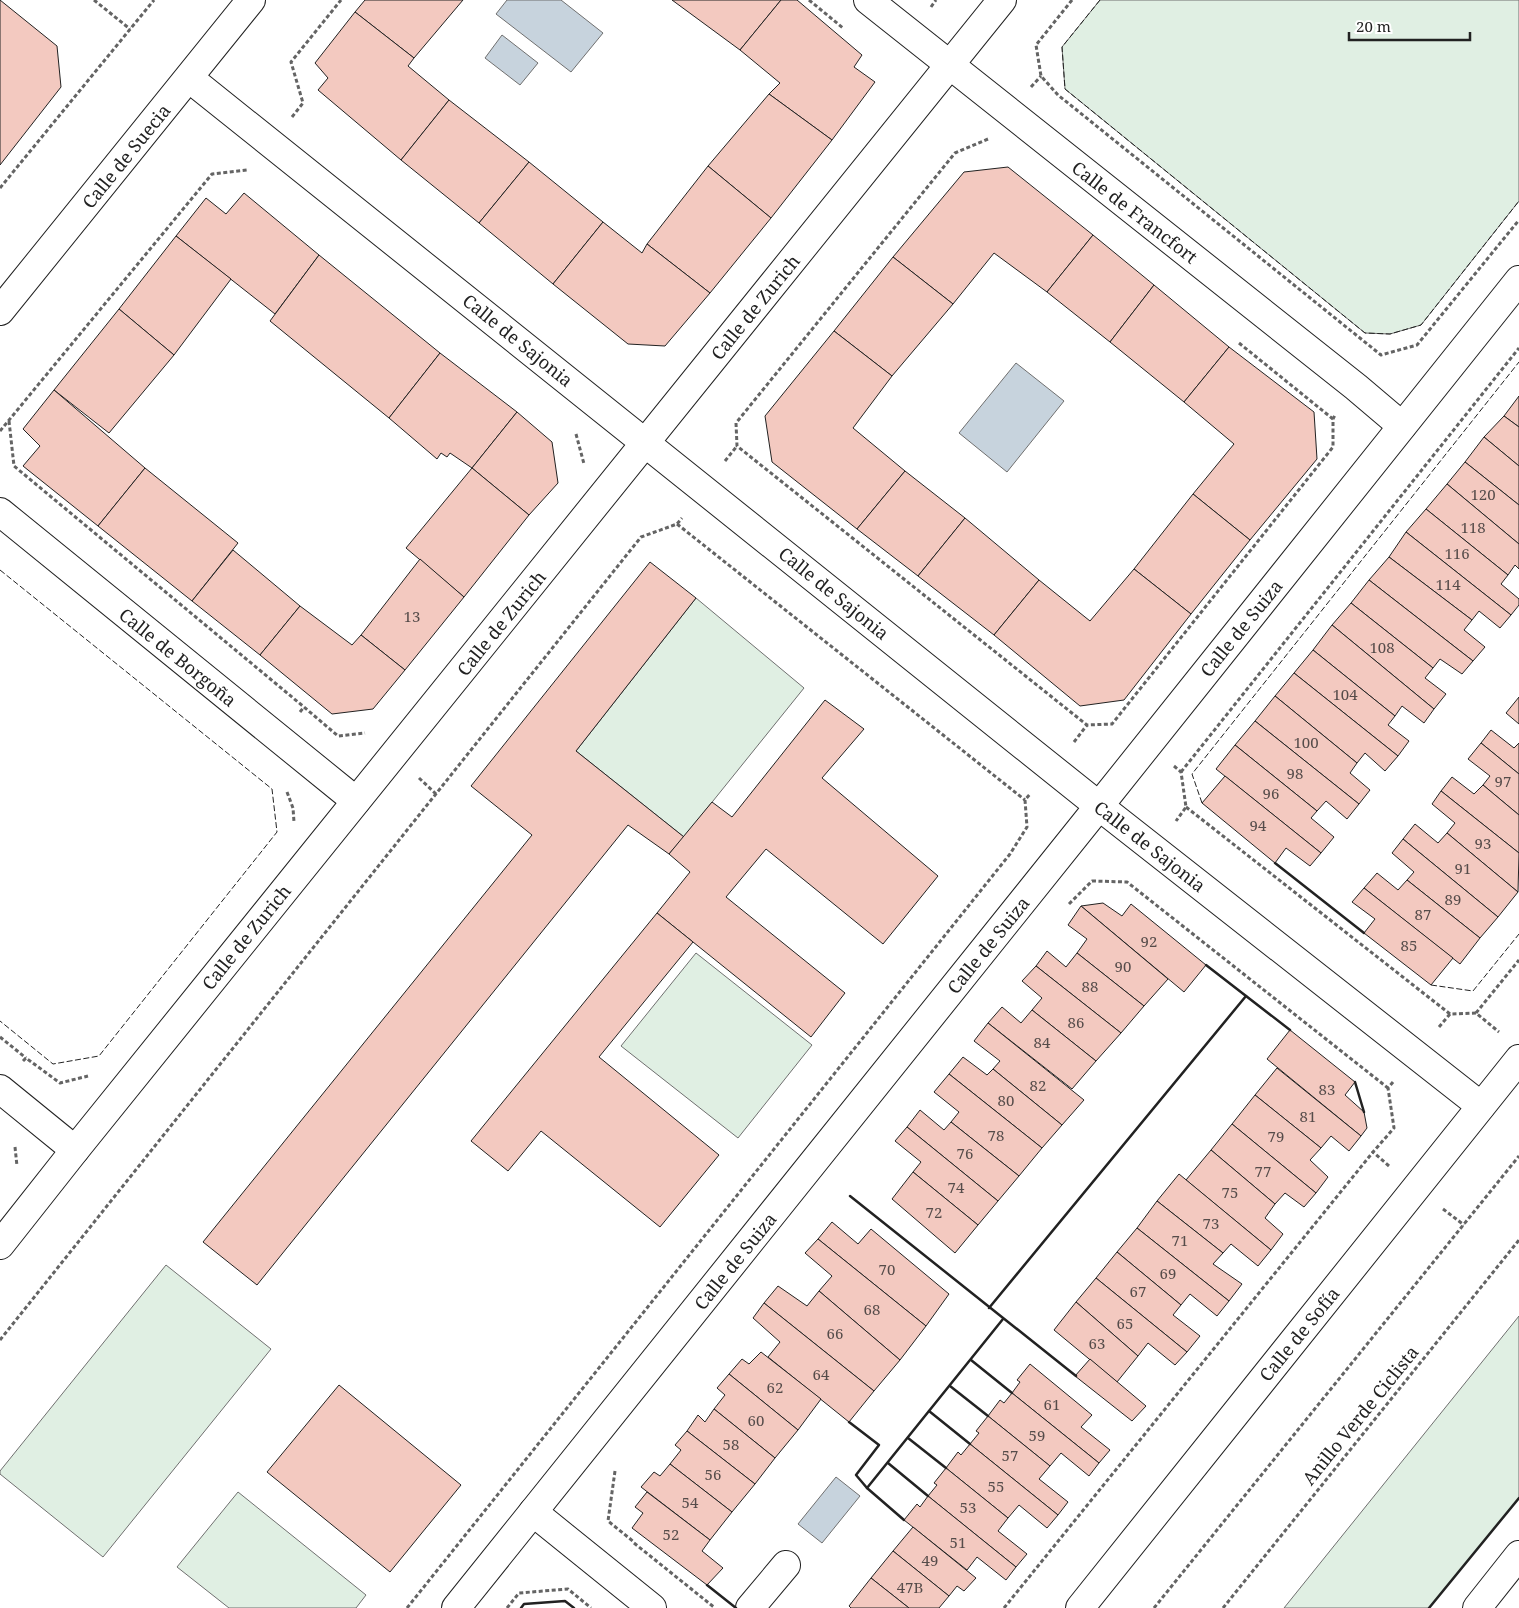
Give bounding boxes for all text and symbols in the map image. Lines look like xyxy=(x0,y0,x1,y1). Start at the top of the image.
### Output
scale bar xyxy=(1349,10,1470,42)
text: 20 m xyxy=(1356,16,1391,36)
street label: Calle de Suecia xyxy=(77,99,175,213)
street label: Calle de Francfort xyxy=(1067,155,1203,269)
street label: Calle de Zurich xyxy=(705,249,805,365)
street label: Calle de Sajonia xyxy=(458,288,578,392)
house number: 120 xyxy=(1470,484,1496,504)
house number: 118 xyxy=(1460,517,1486,537)
street label: Calle de Sajonia xyxy=(774,541,894,645)
house number: 116 xyxy=(1444,543,1470,563)
street label: Calle de Zurich xyxy=(451,565,551,681)
street label: Calle de Suiza xyxy=(1194,574,1288,682)
house number: 114 xyxy=(1435,574,1461,594)
street label: Calle de Borgoña xyxy=(114,602,242,712)
house number: 13 xyxy=(404,606,420,626)
house number: 108 xyxy=(1369,637,1395,657)
house number: 104 xyxy=(1332,684,1358,704)
house number: 100 xyxy=(1293,732,1319,752)
house number: 98 xyxy=(1287,763,1303,783)
house number: 97 xyxy=(1495,771,1511,791)
house number: 96 xyxy=(1263,783,1279,803)
street label: Calle de Sajonia xyxy=(1089,795,1211,897)
house number: 94 xyxy=(1250,815,1267,835)
house number: 93 xyxy=(1475,833,1491,853)
house number: 91 xyxy=(1455,858,1471,878)
street label: Calle de Zurich xyxy=(196,879,296,995)
house number: 89 xyxy=(1445,889,1461,909)
street label: Calle de Suiza xyxy=(941,891,1035,999)
house number: 87 xyxy=(1415,904,1431,924)
house number: 92 xyxy=(1141,931,1157,951)
house number: 85 xyxy=(1401,935,1417,955)
house number: 90 xyxy=(1115,956,1131,976)
house number: 88 xyxy=(1082,976,1098,996)
house number: 86 xyxy=(1068,1012,1084,1032)
house number: 84 xyxy=(1034,1032,1051,1052)
house number: 82 xyxy=(1030,1075,1046,1095)
house number: 83 xyxy=(1319,1079,1335,1099)
house number: 80 xyxy=(998,1090,1014,1110)
house number: 81 xyxy=(1300,1106,1316,1126)
house number: 78 xyxy=(988,1125,1004,1145)
house number: 79 xyxy=(1268,1126,1284,1146)
house number: 76 xyxy=(957,1143,973,1163)
house number: 77 xyxy=(1255,1161,1271,1181)
house number: 74 xyxy=(948,1177,965,1197)
house number: 75 xyxy=(1222,1182,1238,1202)
house number: 72 xyxy=(926,1202,942,1222)
street label: Calle de Suiza xyxy=(688,1207,782,1315)
house number: 73 xyxy=(1203,1213,1219,1233)
house number: 71 xyxy=(1172,1230,1188,1250)
house number: 70 xyxy=(879,1259,895,1279)
house number: 69 xyxy=(1160,1263,1176,1283)
house number: 67 xyxy=(1130,1281,1146,1301)
street label: Calle de Sofía xyxy=(1254,1282,1344,1386)
house number: 68 xyxy=(864,1299,880,1319)
house number: 65 xyxy=(1117,1313,1133,1333)
house number: 66 xyxy=(827,1323,843,1343)
house number: 63 xyxy=(1089,1333,1105,1353)
street label: Anillo Verde Ciclista xyxy=(1296,1340,1424,1490)
house number: 64 xyxy=(813,1364,830,1384)
house number: 62 xyxy=(767,1377,783,1397)
house number: 61 xyxy=(1044,1394,1060,1414)
house number: 60 xyxy=(748,1410,764,1430)
house number: 59 xyxy=(1029,1425,1045,1445)
house number: 58 xyxy=(723,1434,739,1454)
house number: 57 xyxy=(1002,1445,1018,1465)
house number: 56 xyxy=(705,1464,721,1484)
house number: 55 xyxy=(988,1476,1004,1496)
house number: 54 xyxy=(682,1492,699,1512)
house number: 53 xyxy=(960,1497,976,1517)
house number: 52 xyxy=(663,1524,679,1544)
house number: 51 xyxy=(950,1532,966,1552)
house number: 49 xyxy=(922,1550,938,1570)
house number: 47B xyxy=(897,1577,923,1597)

